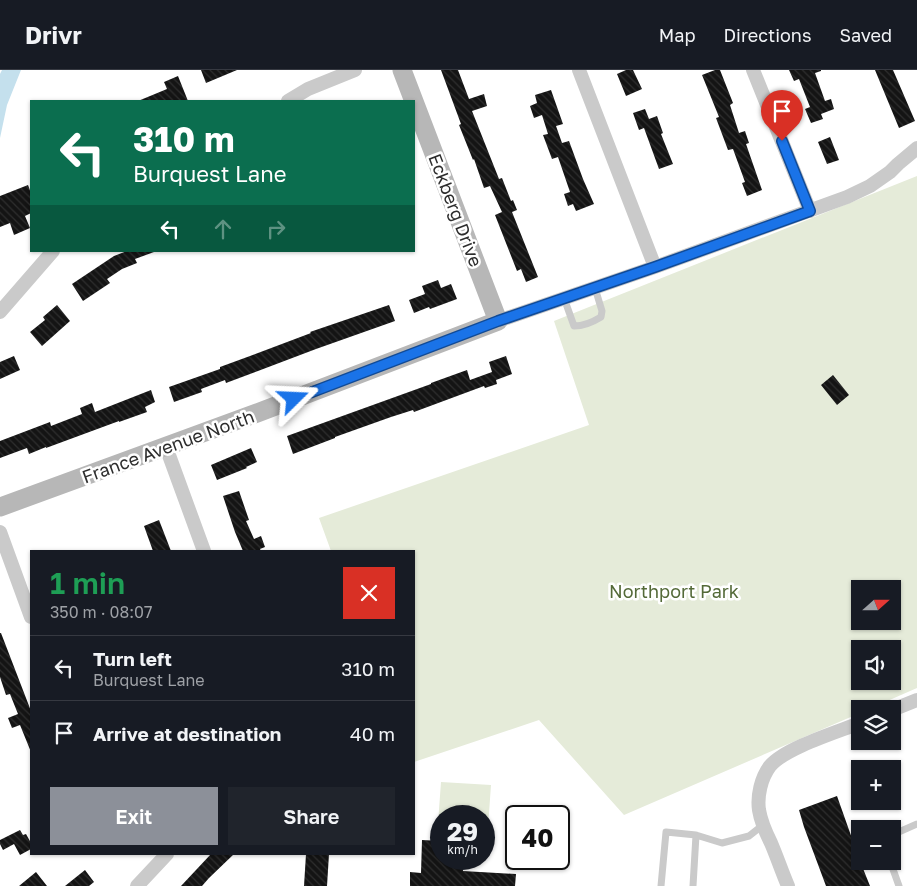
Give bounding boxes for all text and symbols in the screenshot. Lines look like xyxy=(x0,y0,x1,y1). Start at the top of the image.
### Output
text: Drivr xyxy=(25,20,82,49)
text: Map xyxy=(659,24,695,46)
text: Directions xyxy=(723,24,811,46)
text: Saved xyxy=(839,24,892,46)
pin xyxy=(761,90,803,141)
icon: arrive xyxy=(768,97,796,125)
text: 310 m xyxy=(133,118,235,160)
icon: left xyxy=(50,120,115,185)
street label: Eckberg Drive xyxy=(424,150,488,270)
text: Burquest Lane xyxy=(133,160,286,187)
icon: left xyxy=(156,215,184,243)
icon: ahead xyxy=(209,215,237,243)
icon: right xyxy=(262,215,290,243)
position arrow xyxy=(267,372,319,424)
street label: France Avenue North xyxy=(79,405,257,487)
text: 1 min xyxy=(50,565,125,601)
button: close xyxy=(343,567,395,619)
park label: Northport Park xyxy=(609,580,739,602)
north arrow xyxy=(851,580,901,630)
map controls xyxy=(851,580,901,870)
text: 350 m · 08:07 xyxy=(50,602,152,622)
button: sound xyxy=(851,640,901,690)
text: Turn left xyxy=(93,647,172,670)
icon: left xyxy=(50,654,78,682)
text: 310 m xyxy=(341,657,395,680)
text: Burquest Lane xyxy=(93,670,205,690)
button: layers xyxy=(851,700,901,750)
icon: arrive xyxy=(50,719,78,747)
text: Arrive at destination xyxy=(93,722,281,745)
text: 40 m xyxy=(350,722,395,745)
button: + xyxy=(851,760,901,810)
button: Exit xyxy=(50,787,218,845)
button: Share xyxy=(228,787,395,845)
speed limit sign: 40 xyxy=(505,805,570,870)
text: 29 xyxy=(447,816,478,847)
button: − xyxy=(851,820,901,870)
text: km/h xyxy=(447,842,478,857)

